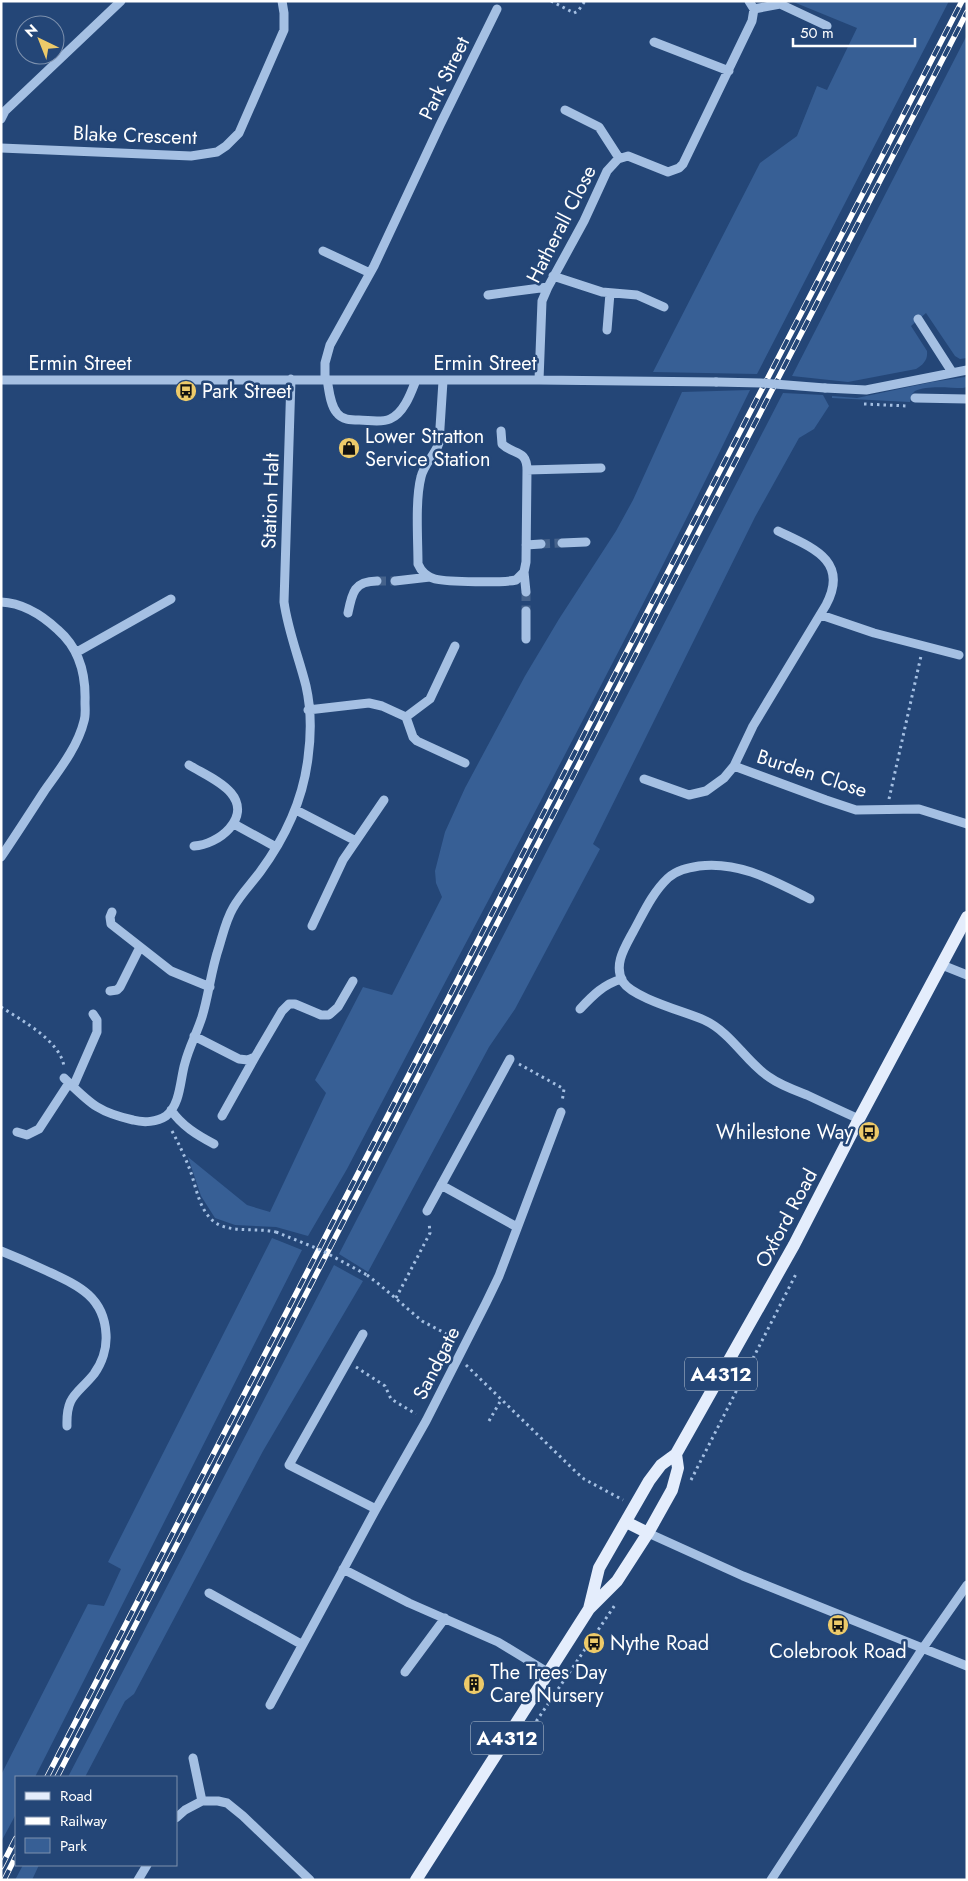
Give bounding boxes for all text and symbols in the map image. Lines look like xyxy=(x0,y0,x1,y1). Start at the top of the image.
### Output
north arrow xyxy=(15,15,65,65)
scale bar xyxy=(793,15,916,47)
text: N xyxy=(20,19,42,42)
text: 50 m xyxy=(800,22,834,44)
street label: Park Street xyxy=(412,32,477,125)
street label: Blake Crescent xyxy=(73,119,198,152)
street label: Hatherall Close xyxy=(519,160,604,288)
street label: Ermin Street xyxy=(29,349,132,378)
street label: Ermin Street xyxy=(434,349,537,378)
place label: Park Street xyxy=(202,377,292,406)
bus stop icon: Park Street xyxy=(174,379,198,403)
place label: Lower Stratton Service Station xyxy=(365,422,490,474)
shop icon: Lower Stratton Service Station xyxy=(337,436,361,460)
street label: Station Halt xyxy=(254,452,287,550)
street label: Burden Close xyxy=(753,742,871,805)
place label: Whilestone Way xyxy=(716,1118,853,1147)
bus stop icon: Whilestone Way xyxy=(857,1120,881,1144)
street label: Oxford Road xyxy=(748,1164,825,1273)
street label: Sandgate xyxy=(406,1322,467,1405)
road number: A4312 xyxy=(685,1358,757,1390)
bus stop icon: Colebrook Road xyxy=(826,1613,850,1637)
place label: Nythe Road xyxy=(610,1629,709,1658)
bus stop icon: Nythe Road xyxy=(582,1631,606,1655)
place label: Colebrook Road xyxy=(769,1637,907,1666)
place label: The Trees Day Care Nursery xyxy=(490,1658,607,1710)
building icon: The Trees Day Care Nursery xyxy=(462,1672,486,1696)
road number: A4312 xyxy=(471,1722,543,1755)
legend xyxy=(15,1776,178,1866)
text: Road xyxy=(60,1785,92,1807)
text: Railway xyxy=(60,1810,107,1832)
text: Park xyxy=(60,1835,87,1857)

